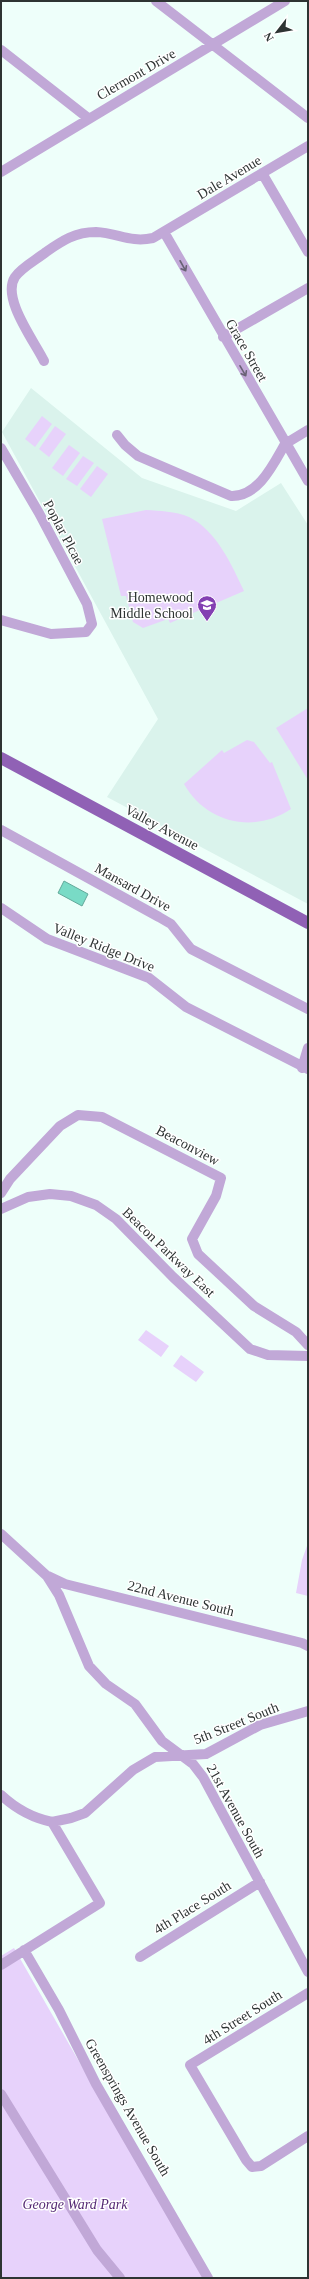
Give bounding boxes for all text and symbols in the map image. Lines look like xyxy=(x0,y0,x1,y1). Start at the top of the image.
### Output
north arrow xyxy=(257,12,297,52)
text: N xyxy=(261,31,276,44)
street label: Clermont Drive xyxy=(94,46,178,103)
street label: Dale Avenue xyxy=(195,153,264,202)
one-way arrow xyxy=(180,260,187,272)
street label: Grace Street xyxy=(223,316,271,384)
one-way arrow xyxy=(239,365,247,377)
street label: Poplar Plcae xyxy=(40,498,87,567)
place label: Homewood Middle School xyxy=(110,590,193,621)
school or university icon: Homewood Middle School xyxy=(196,594,218,622)
street label: Valley Avenue xyxy=(122,802,201,853)
street label: Mansard Drive xyxy=(92,860,173,914)
street label: Valley Ridge Drive xyxy=(51,920,157,975)
street label: Beaconview xyxy=(154,1123,223,1169)
street label: Beacon Parkway East xyxy=(120,1205,218,1300)
street label: 22nd Avenue South xyxy=(126,1578,236,1619)
street label: 5th Street South xyxy=(192,1700,281,1747)
street label: 21st Avenue South xyxy=(204,1762,268,1861)
street label: 4th Place South xyxy=(151,1878,234,1937)
street label: 4th Street South xyxy=(200,1987,285,2048)
street label: Greensprings Avenue South xyxy=(82,2036,173,2179)
park label: George Ward Park xyxy=(23,2197,128,2212)

